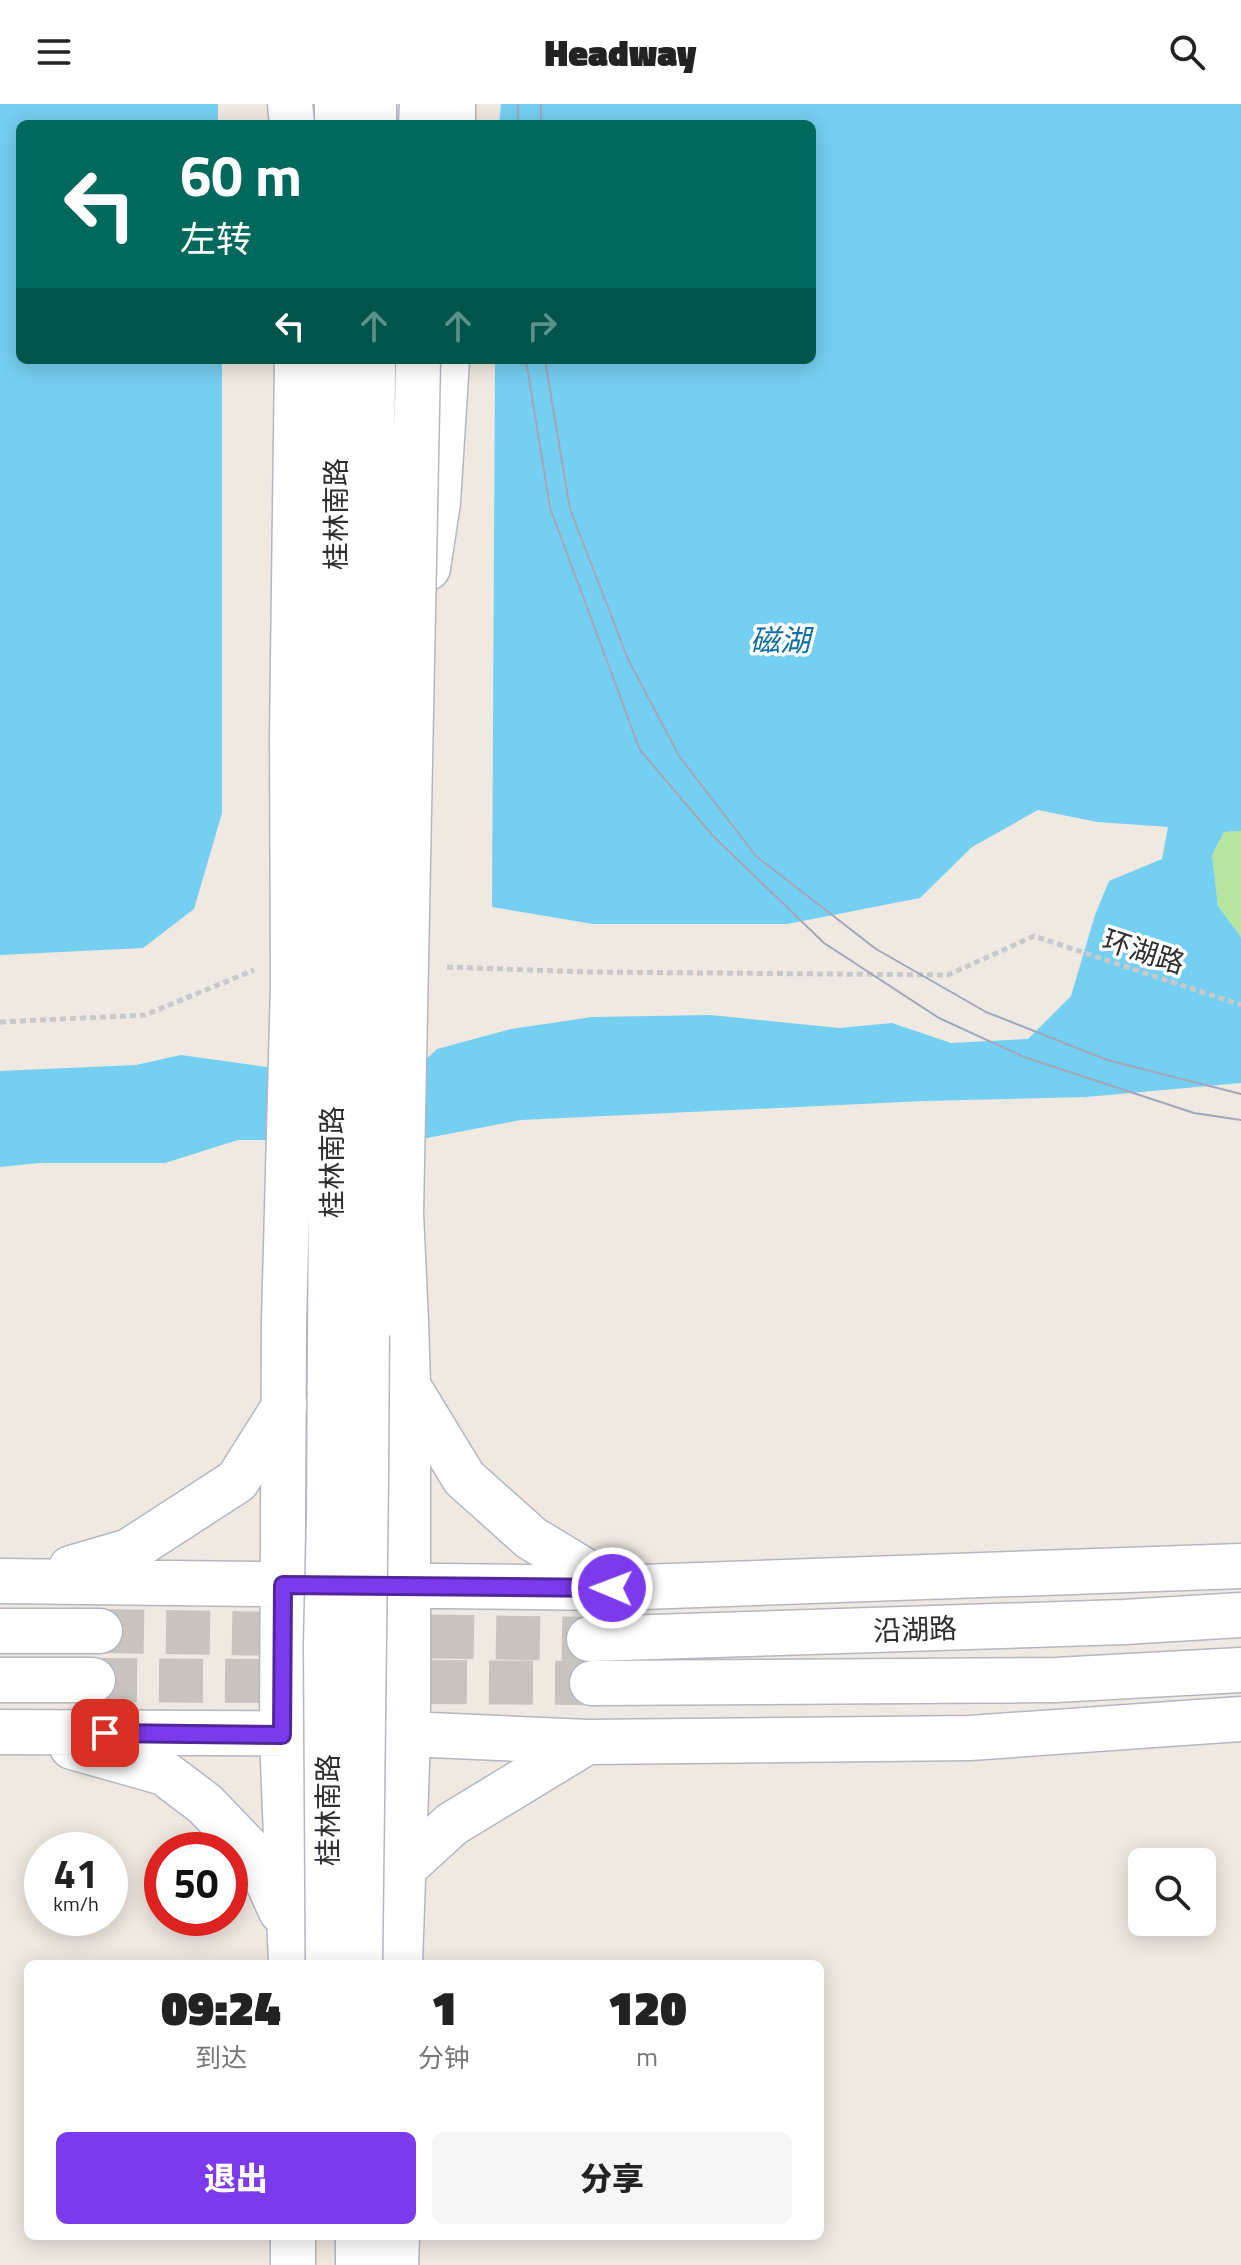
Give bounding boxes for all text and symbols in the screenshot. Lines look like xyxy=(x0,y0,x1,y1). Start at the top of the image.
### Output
text: Headway xyxy=(545,25,696,80)
icon: menu xyxy=(32,30,76,74)
icon: search xyxy=(1165,30,1209,74)
text: 60 m xyxy=(180,133,302,218)
icon: left xyxy=(48,152,152,256)
text: 左转 xyxy=(180,211,252,266)
icon: left xyxy=(268,304,312,348)
icon: ahead xyxy=(352,304,396,348)
icon: ahead xyxy=(436,304,480,348)
icon: right xyxy=(520,304,564,348)
street label: 桂林南路 xyxy=(314,458,357,570)
water label: 磁湖 xyxy=(750,617,814,663)
street label: 环湖路 xyxy=(1097,918,1191,984)
street label: 桂林南路 xyxy=(310,1106,353,1218)
position arrow xyxy=(570,1546,654,1630)
street label: 沿湖路 xyxy=(872,1606,958,1652)
pin xyxy=(71,1699,139,1767)
icon: arrive xyxy=(83,1711,127,1755)
street label: 桂林南路 xyxy=(306,1754,349,1866)
speed limit sign: 50 xyxy=(144,1832,248,1936)
text: 41 xyxy=(54,1843,98,1904)
map controls xyxy=(1128,1848,1216,1936)
button: search xyxy=(1128,1848,1216,1936)
text: km/h xyxy=(53,1888,99,1919)
text: 09:24 xyxy=(161,1971,281,2044)
text: 1 xyxy=(431,1971,457,2044)
text: 120 xyxy=(607,1971,687,2044)
text: m xyxy=(636,2037,658,2076)
text: 到达 xyxy=(195,2038,247,2077)
text: 分钟 xyxy=(418,2038,470,2077)
button: 退出 xyxy=(56,2132,416,2224)
button: 分享 xyxy=(432,2132,792,2224)

